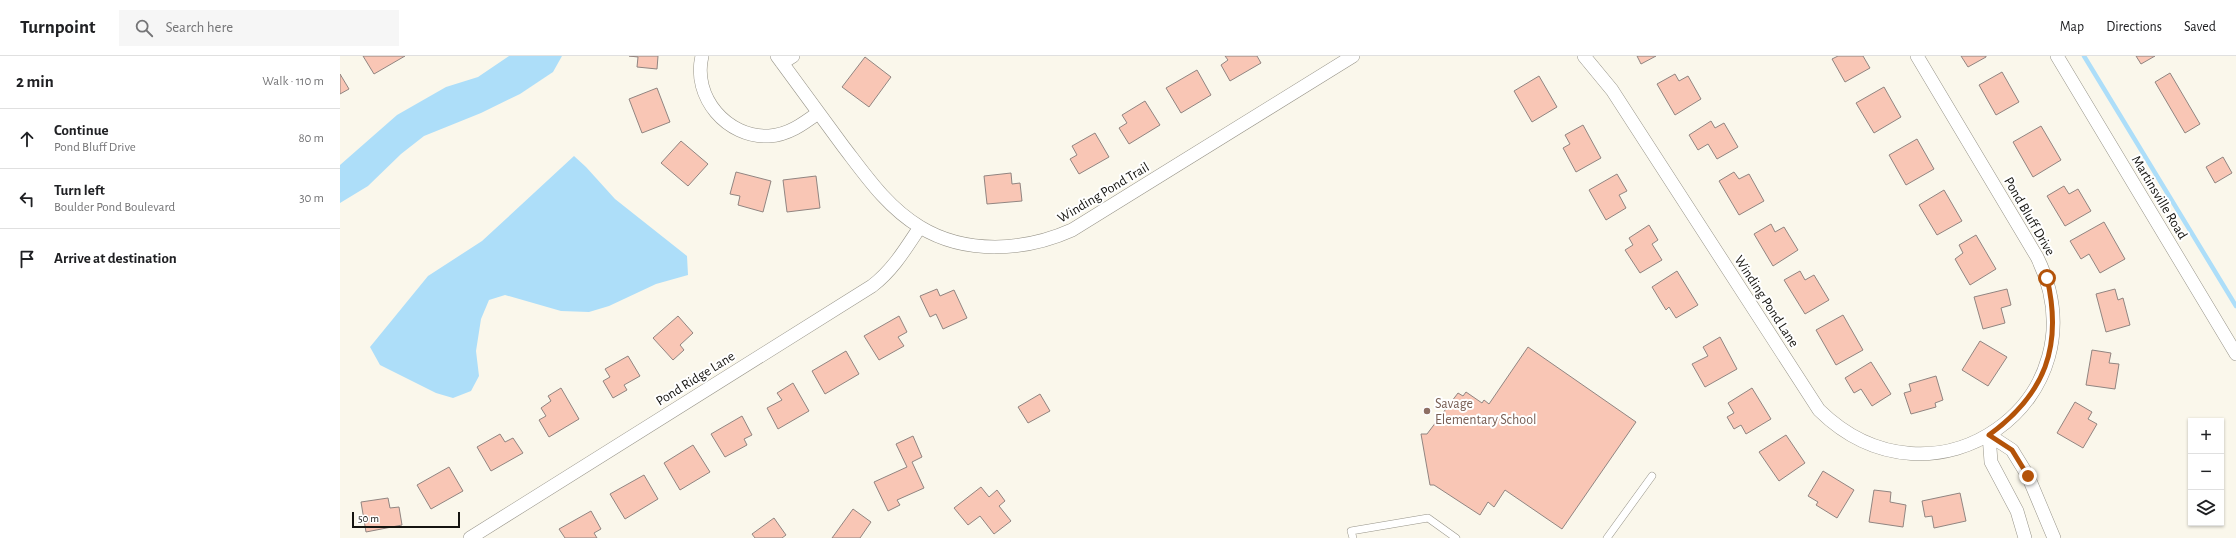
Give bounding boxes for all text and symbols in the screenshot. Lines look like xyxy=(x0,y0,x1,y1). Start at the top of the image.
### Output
search box xyxy=(119,10,399,46)
icon: search xyxy=(133,17,155,39)
text: Turnpoint xyxy=(20,18,95,37)
text: Search here xyxy=(165,20,233,35)
text: Map xyxy=(2060,20,2084,34)
text: Directions xyxy=(2106,20,2162,34)
text: Saved xyxy=(2184,20,2216,34)
text: 2 min xyxy=(16,73,54,90)
text: Walk · 110 m xyxy=(262,75,324,88)
text: Continue xyxy=(54,123,109,138)
icon: ahead xyxy=(16,128,38,150)
text: 80 m xyxy=(298,132,324,145)
text: Pond Bluff Drive xyxy=(54,141,136,154)
street label: Martinsville Road xyxy=(2129,153,2190,242)
street label: Winding Pond Trail xyxy=(1055,160,1152,226)
street label: Pond Bluff Drive xyxy=(2001,175,2057,258)
text: Turn left xyxy=(54,183,105,198)
icon: left xyxy=(16,188,38,210)
text: 30 m xyxy=(299,192,324,205)
text: Boulder Pond Boulevard xyxy=(54,201,175,214)
icon: arrive xyxy=(16,248,38,270)
text: Arrive at destination xyxy=(54,251,177,266)
street label: Winding Pond Lane xyxy=(1731,253,1801,350)
route start xyxy=(2038,269,2056,287)
street label: Pond Ridge Lane xyxy=(654,349,737,409)
place label: Savage Elementary School xyxy=(1435,397,1537,427)
marker: Savage Elementary School xyxy=(1422,406,1432,416)
map controls xyxy=(2188,418,2224,526)
button: + xyxy=(2188,418,2224,454)
button: − xyxy=(2188,454,2224,490)
route end xyxy=(2019,467,2037,485)
button: layers xyxy=(2188,490,2224,526)
scale bar xyxy=(352,510,460,529)
text: 50 m xyxy=(358,513,379,524)

